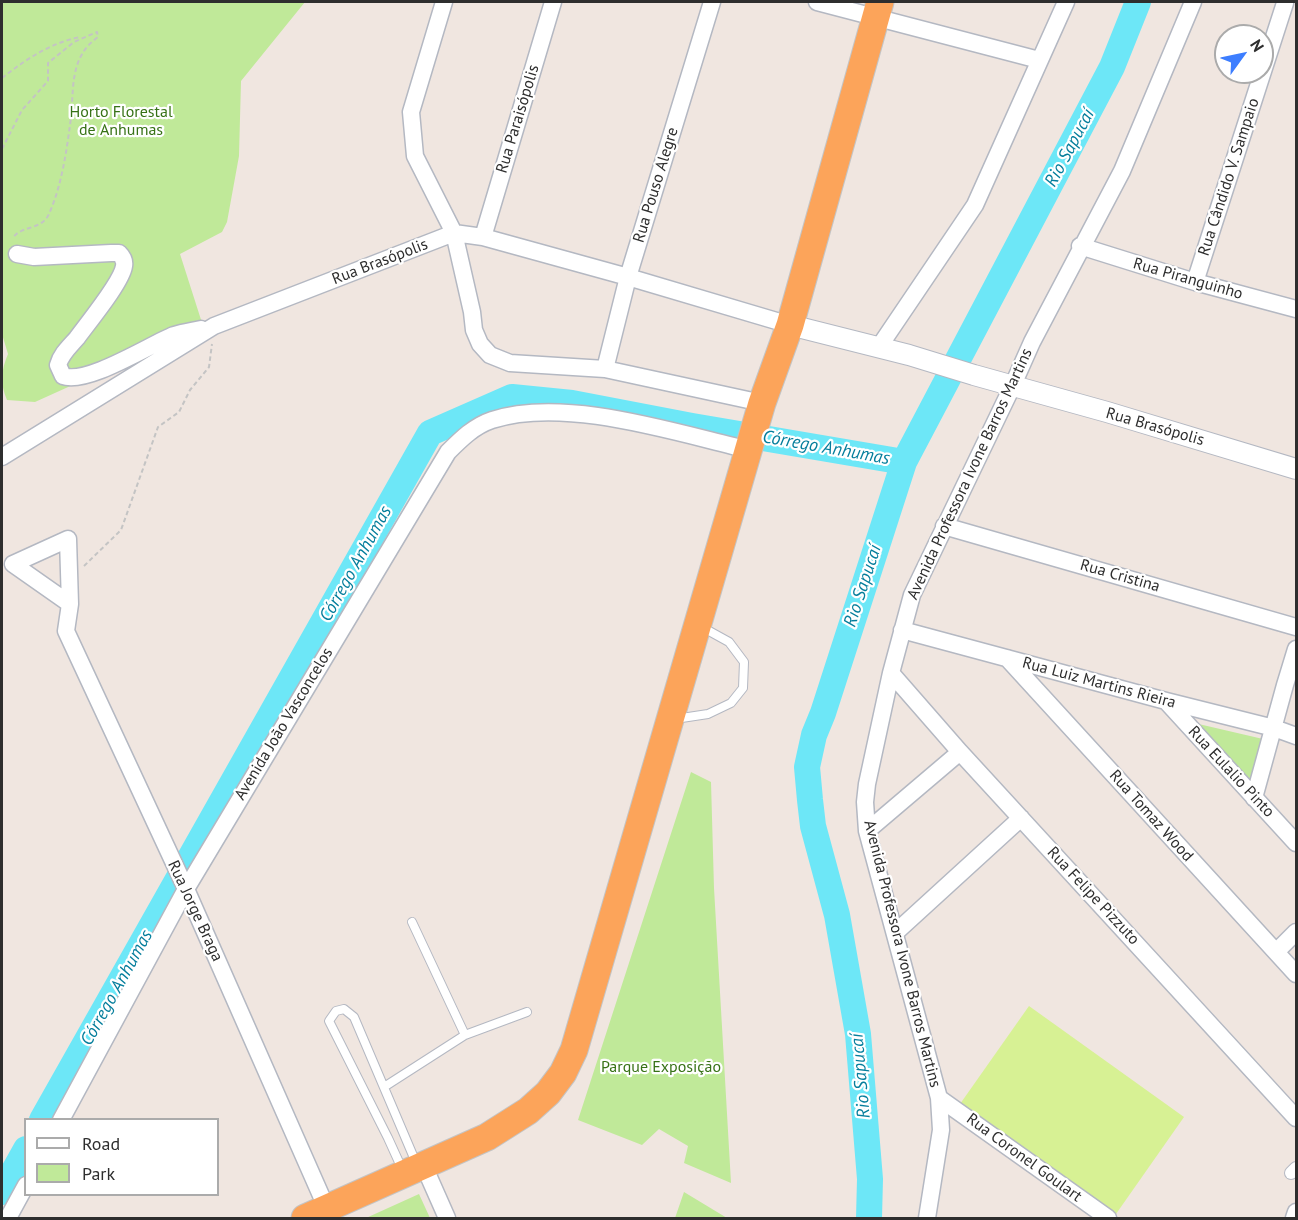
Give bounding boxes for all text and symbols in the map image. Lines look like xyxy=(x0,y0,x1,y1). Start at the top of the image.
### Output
north arrow xyxy=(1214,24,1274,84)
text: N xyxy=(1246,35,1269,55)
street label: Rua Paraisópolis xyxy=(492,62,544,176)
street label: Rua Cândido V. Sampaio xyxy=(1194,96,1264,258)
park label: Horto Florestal de Anhumas xyxy=(69,102,173,140)
water label: Rio Sapucaí xyxy=(1041,105,1099,191)
street label: Rua Pouso Alegre xyxy=(629,125,683,245)
street label: Rua Brasópolis xyxy=(329,235,431,289)
street label: Rua Piranguinho xyxy=(1131,254,1245,304)
street label: Avenida Professora Ivone Barros Martins xyxy=(903,345,1037,603)
street label: Rua Brasópolis xyxy=(1104,404,1206,450)
water label: Córrego Anhumas xyxy=(761,426,891,470)
water label: Córrego Anhumas xyxy=(315,502,397,626)
water label: Rio Sapucaí xyxy=(840,542,886,630)
street label: Rua Cristina xyxy=(1078,555,1162,597)
street label: Avenida João Vasconcelos xyxy=(231,644,337,804)
street label: Rua Luiz Martins Rieira xyxy=(1020,653,1178,713)
street label: Rua Eulalio Pinto xyxy=(1184,722,1278,822)
street label: Rua Tomaz Wood xyxy=(1105,766,1197,866)
street label: Avenida Professora Ivone Barros Martins xyxy=(859,818,945,1090)
street label: Rua Felipe Pizzuto xyxy=(1043,843,1143,949)
street label: Rua Jorge Braga xyxy=(163,858,227,964)
water label: Córrego Anhumas xyxy=(76,926,158,1050)
water label: Rio Sapucaí xyxy=(847,1033,875,1119)
park label: Parque Exposição xyxy=(601,1057,721,1077)
street label: Rua Coronel Goulart xyxy=(962,1110,1086,1206)
legend xyxy=(24,1118,219,1196)
text: Road xyxy=(82,1132,120,1155)
text: Park xyxy=(82,1162,115,1185)

